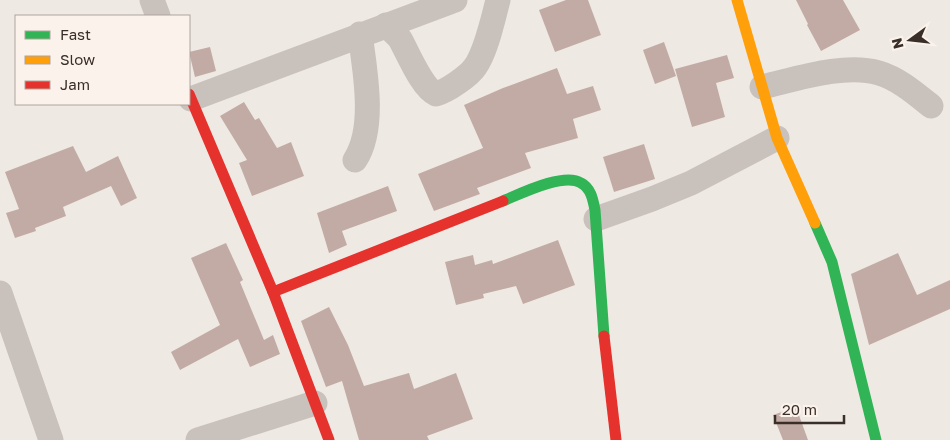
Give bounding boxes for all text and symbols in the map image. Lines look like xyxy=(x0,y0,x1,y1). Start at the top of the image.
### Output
legend xyxy=(15,15,190,105)
north arrow xyxy=(885,15,935,65)
text: Fast xyxy=(60,25,91,43)
text: N xyxy=(887,36,907,51)
text: Slow xyxy=(60,50,95,68)
text: Jam xyxy=(60,75,90,93)
scale bar xyxy=(775,392,844,424)
text: 20 m xyxy=(782,400,817,418)

